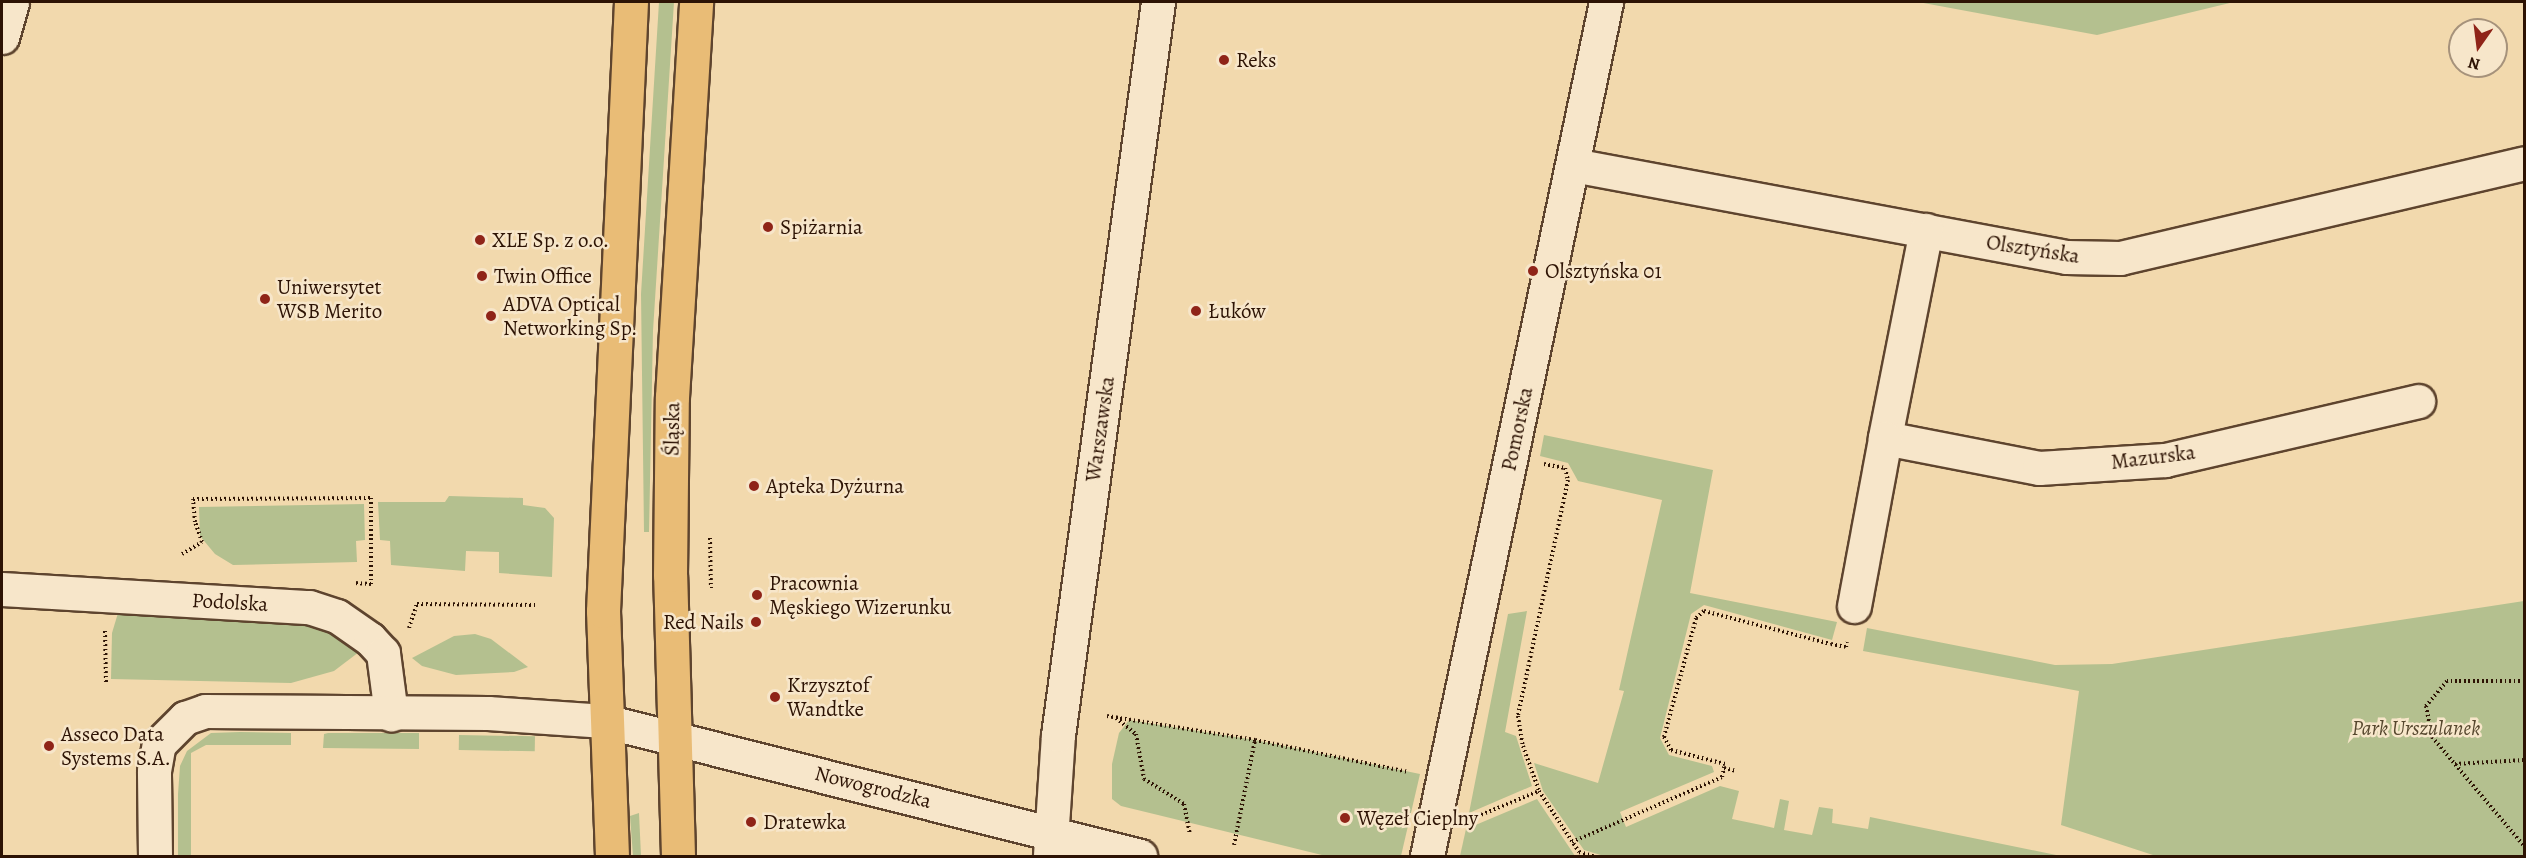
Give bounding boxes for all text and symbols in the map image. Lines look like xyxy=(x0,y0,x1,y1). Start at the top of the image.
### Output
north arrow xyxy=(2448,18,2508,78)
place label: Reks xyxy=(1236,47,1276,73)
text: N xyxy=(2466,51,2482,76)
marker: Reks xyxy=(1217,53,1231,67)
place label: Spiżarnia xyxy=(780,214,863,240)
marker: Spiżarnia xyxy=(761,220,775,234)
place label: XLE Sp. z o.o. xyxy=(492,227,610,253)
street label: Olsztyńska xyxy=(1985,229,2081,269)
marker: XLE Sp. z o.o. xyxy=(473,233,487,247)
place label: Olsztyńska 01 xyxy=(1545,258,1662,284)
place label: Twin Office xyxy=(494,263,592,289)
marker: Olsztyńska 01 xyxy=(1526,264,1540,278)
marker: Twin Office xyxy=(475,269,489,283)
place label: Uniwersytet WSB Merito xyxy=(277,274,382,324)
place label: ADVA Optical Networking Sp. xyxy=(503,291,637,341)
marker: Uniwersytet WSB Merito xyxy=(258,292,272,306)
place label: Łuków xyxy=(1208,298,1266,324)
marker: Łuków xyxy=(1189,304,1203,318)
marker: ADVA Optical Networking Sp. xyxy=(484,309,498,323)
street label: Warszawska xyxy=(1080,375,1120,483)
street label: Pomorska xyxy=(1496,385,1538,473)
street label: Śląska xyxy=(659,402,685,456)
street label: Mazurska xyxy=(2109,439,2197,475)
place label: Apteka Dyżurna xyxy=(766,473,904,499)
marker: Apteka Dyżurna xyxy=(747,479,761,493)
place label: Pracownia Męskiego Wizerunku xyxy=(769,570,951,620)
street label: Podolska xyxy=(191,587,269,617)
marker: Pracownia Męskiego Wizerunku xyxy=(750,588,764,602)
place label: Red Nails xyxy=(663,609,744,635)
marker: Red Nails xyxy=(749,615,763,629)
place label: Krzysztof Wandtke xyxy=(787,672,870,722)
marker: Krzysztof Wandtke xyxy=(768,690,782,704)
park label: Park Urszulanek xyxy=(2352,715,2480,741)
place label: Asseco Data Systems S.A. xyxy=(61,721,171,771)
marker: Asseco Data Systems S.A. xyxy=(42,739,56,753)
street label: Nowogrodzka xyxy=(812,760,934,814)
place label: Węzeł Cieplny xyxy=(1357,805,1478,831)
place label: Dratewka xyxy=(763,809,846,835)
marker: Węzeł Cieplny xyxy=(1338,811,1352,825)
marker: Dratewka xyxy=(744,815,758,829)

